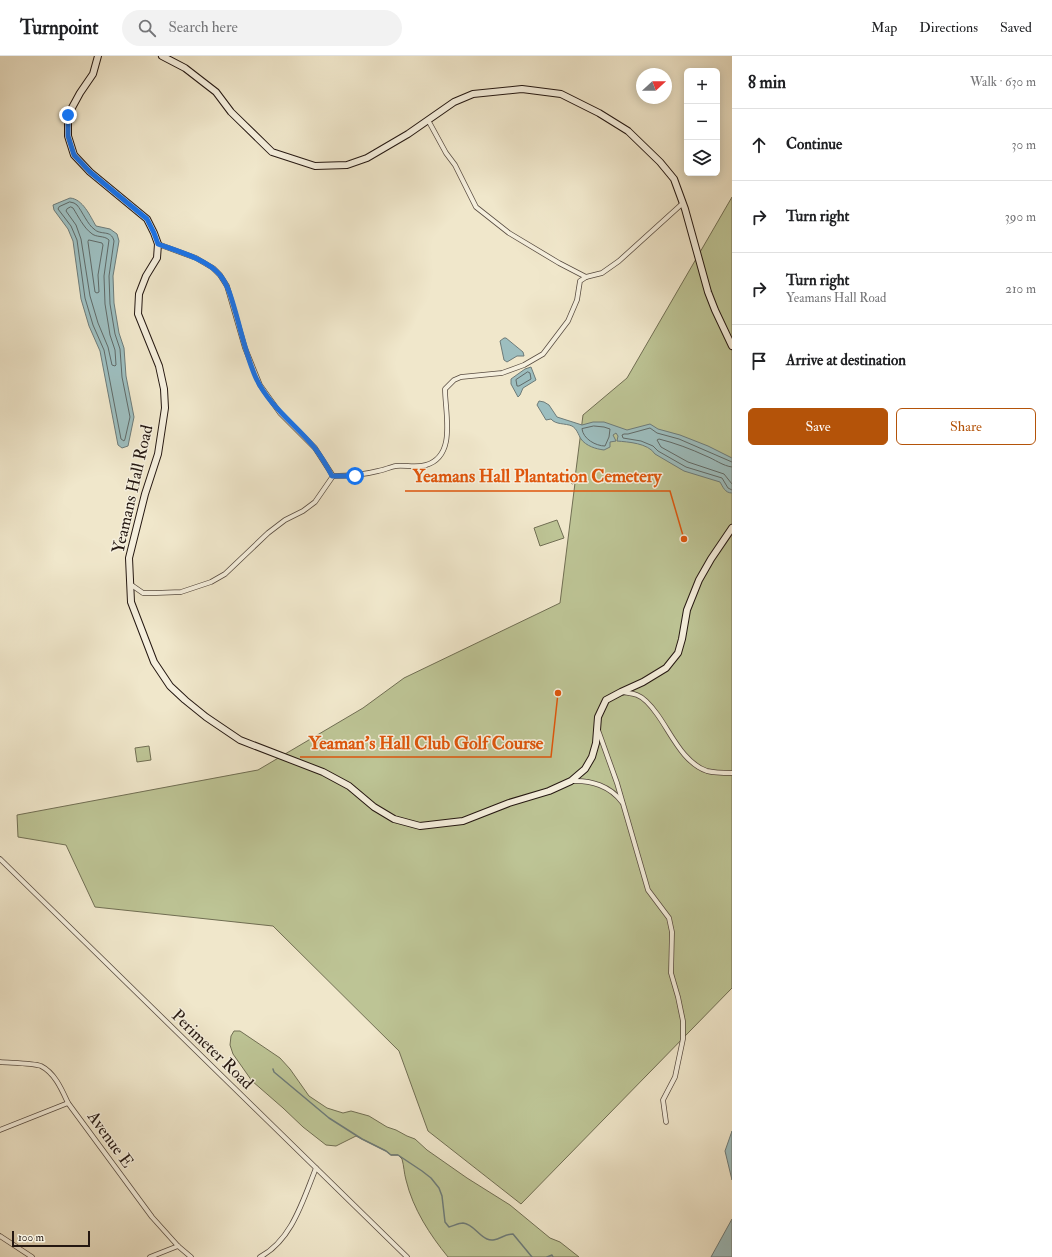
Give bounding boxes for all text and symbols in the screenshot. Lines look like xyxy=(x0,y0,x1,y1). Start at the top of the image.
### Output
search box xyxy=(122,10,402,46)
text: Turnpoint xyxy=(20,16,98,40)
icon: search xyxy=(136,17,158,39)
text: Search here xyxy=(168,18,238,37)
text: Map xyxy=(871,19,897,36)
text: Directions xyxy=(919,19,978,36)
text: Saved xyxy=(1000,19,1032,36)
north arrow xyxy=(636,68,672,104)
map controls xyxy=(684,68,720,176)
button: + xyxy=(684,68,720,104)
text: 8 min xyxy=(748,72,786,93)
text: Walk · 630 m xyxy=(970,74,1036,90)
button: − xyxy=(684,104,720,140)
route end xyxy=(59,106,77,124)
icon: ahead xyxy=(748,134,770,156)
text: Continue xyxy=(786,135,842,154)
text: 30 m xyxy=(1012,137,1036,153)
button: layers xyxy=(684,140,720,176)
icon: right xyxy=(748,206,770,228)
text: Turn right xyxy=(786,207,849,226)
text: 390 m xyxy=(1005,209,1036,225)
text: Turn right xyxy=(786,271,849,290)
icon: right xyxy=(748,278,770,300)
text: 210 m xyxy=(1005,281,1036,297)
text: Yeamans Hall Road xyxy=(786,290,886,306)
icon: arrive xyxy=(748,350,770,372)
text: Arrive at destination xyxy=(786,351,906,370)
button: Save xyxy=(748,408,888,445)
button: Share xyxy=(896,408,1036,445)
street label: Yeamans Hall Road xyxy=(107,422,158,555)
callout: Yeamans Hall Plantation Cemetery xyxy=(405,461,670,491)
text: Yeamans Hall Plantation Cemetery xyxy=(412,465,662,488)
route start xyxy=(346,467,364,485)
callout: Yeaman's Hall Club Golf Course xyxy=(300,727,551,757)
text: Yeaman's Hall Club Golf Course xyxy=(308,732,544,755)
street label: Perimeter Road xyxy=(167,1005,258,1094)
street label: Avenue E xyxy=(82,1106,138,1172)
scale bar xyxy=(12,1229,90,1248)
text: 100 m xyxy=(18,1231,44,1244)

